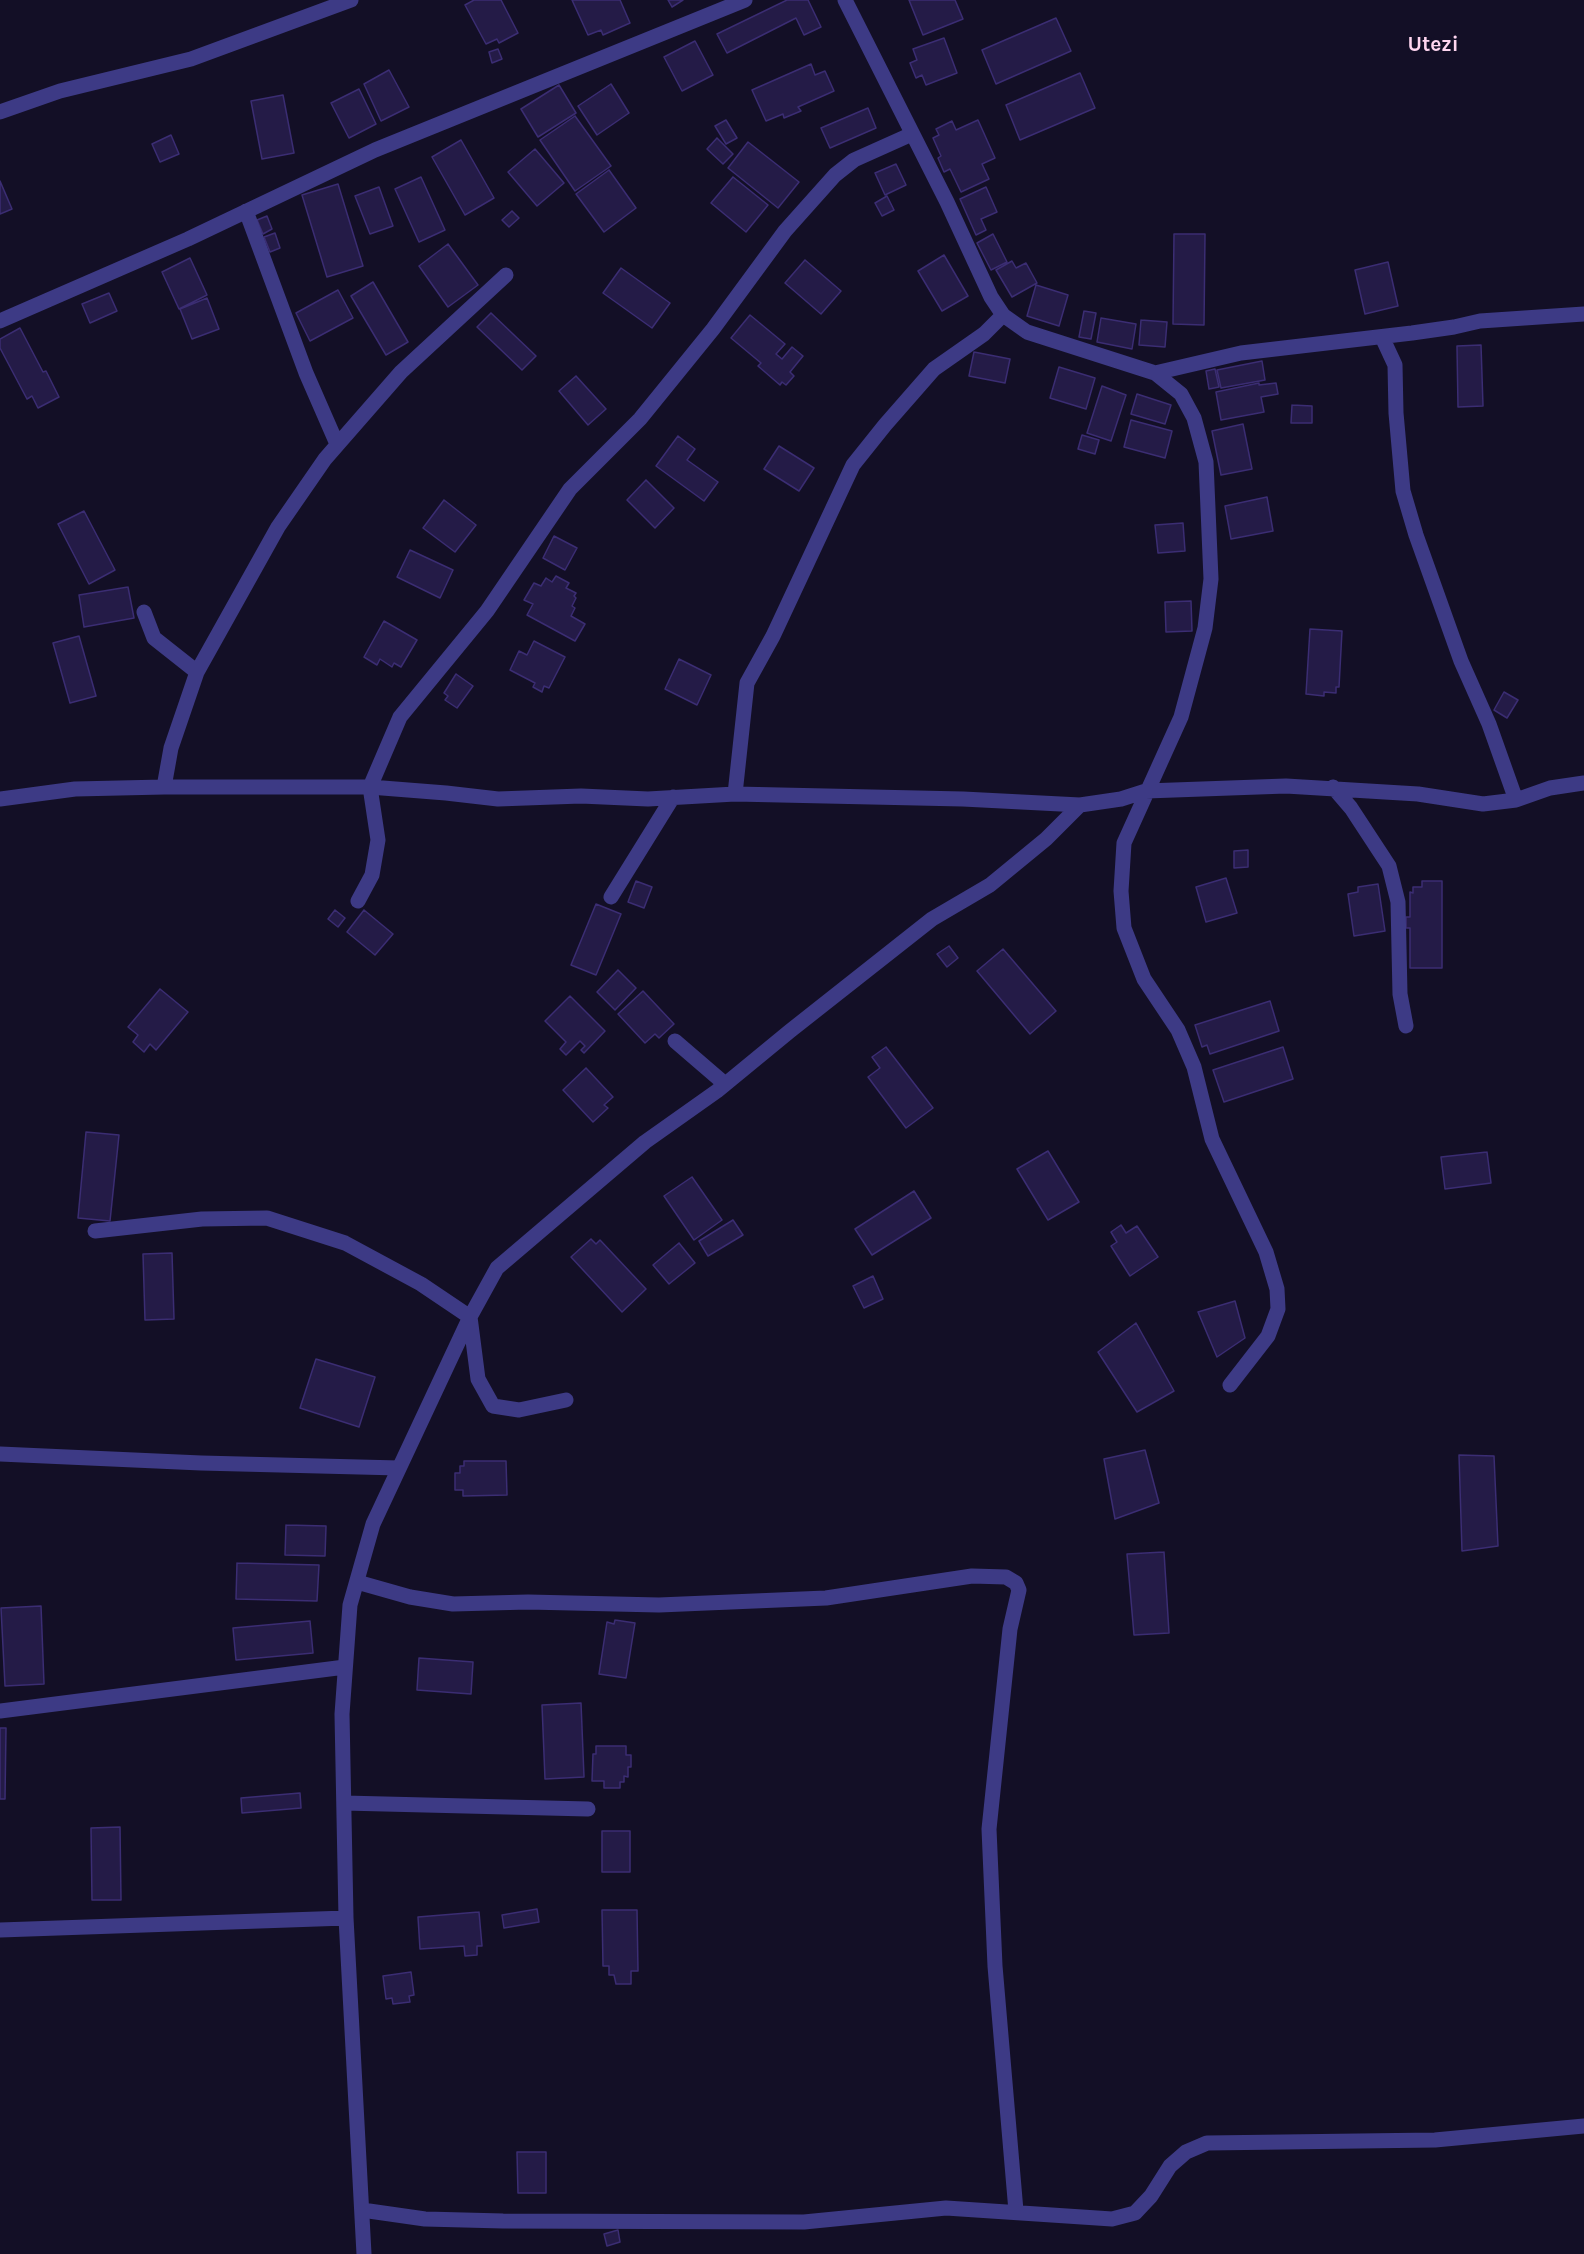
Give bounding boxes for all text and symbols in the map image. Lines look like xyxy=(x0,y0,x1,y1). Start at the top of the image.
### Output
district label: Utezi xyxy=(1407,32,1459,58)

